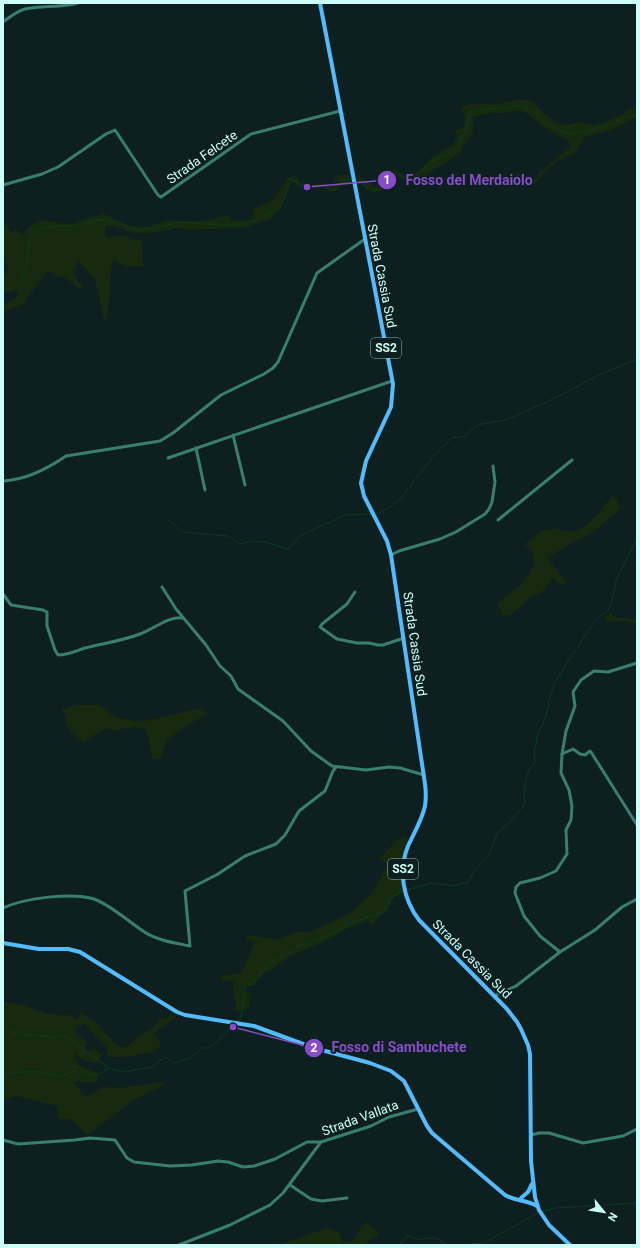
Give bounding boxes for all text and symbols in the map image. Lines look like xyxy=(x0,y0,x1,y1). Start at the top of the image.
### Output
street label: Strada Felcete xyxy=(164,127,240,187)
callout: Fosso del Merdaiolo xyxy=(377,167,541,193)
text: Fosso del Merdaiolo xyxy=(405,172,533,188)
text: 1 xyxy=(384,173,390,187)
street label: Strada Cassia Sud xyxy=(365,223,399,329)
road number: SS2 xyxy=(371,338,401,358)
street label: Strada Cassia Sud xyxy=(400,591,430,697)
road number: SS2 xyxy=(388,859,418,879)
street label: Strada Cassia Sud xyxy=(429,916,515,1002)
callout: Fosso di Sambuchete xyxy=(304,1035,475,1061)
text: Fosso di Sambuchete xyxy=(331,1039,467,1055)
text: 2 xyxy=(311,1041,318,1055)
street label: Strada Vallata xyxy=(320,1097,400,1139)
north arrow xyxy=(584,1192,624,1232)
text: N xyxy=(605,1210,620,1224)

